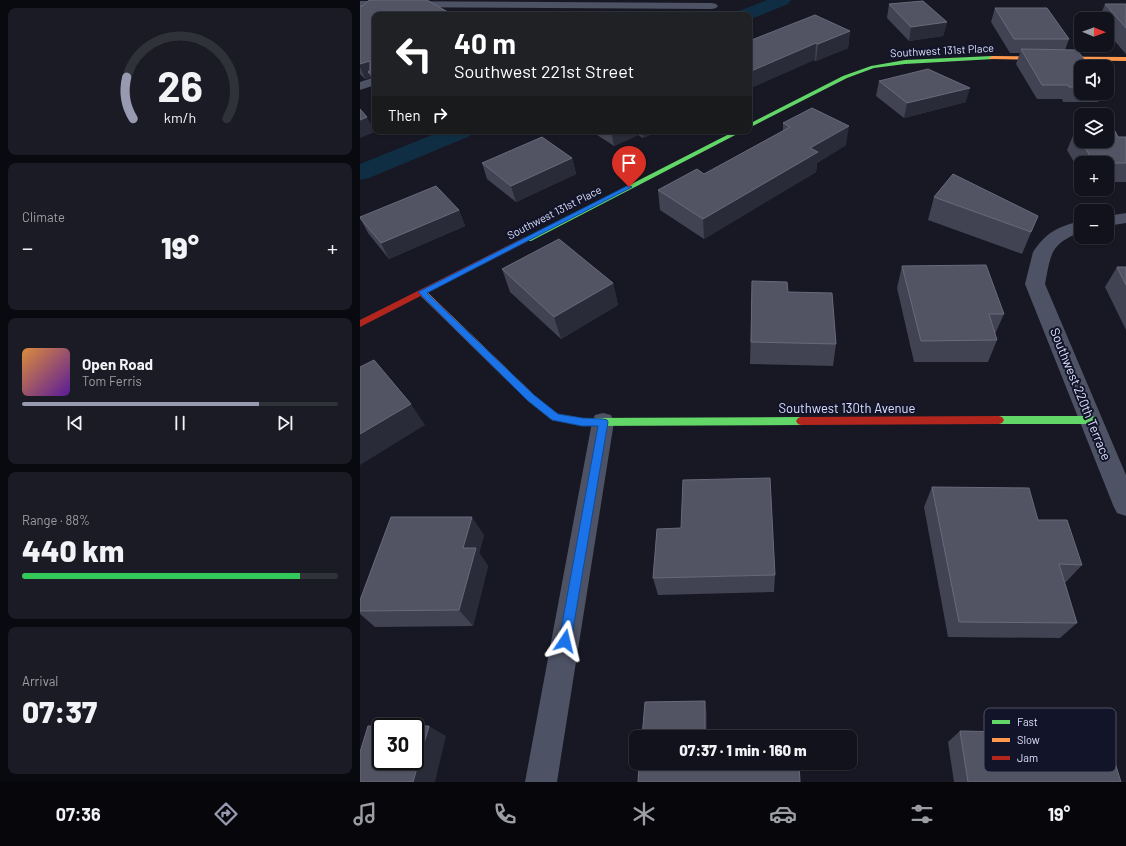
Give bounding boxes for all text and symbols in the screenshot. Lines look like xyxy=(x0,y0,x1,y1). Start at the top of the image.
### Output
north arrow xyxy=(1074,12,1114,52)
map controls xyxy=(1074,12,1114,244)
text: 40 m xyxy=(454,26,516,60)
icon: left xyxy=(388,28,440,80)
street label: Southwest 131st Place xyxy=(890,41,994,59)
text: 26 xyxy=(157,60,203,110)
text: Southwest 221st Street xyxy=(454,60,634,82)
button: sound xyxy=(1074,60,1114,100)
icon: right xyxy=(429,104,451,126)
text: Then xyxy=(388,106,421,124)
button: layers xyxy=(1074,108,1114,148)
text: km/h xyxy=(164,109,196,126)
pin xyxy=(612,146,646,187)
icon: arrive xyxy=(618,152,640,174)
button: + xyxy=(1074,156,1114,196)
street label: Southwest 131st Place xyxy=(505,183,603,241)
button: − xyxy=(1074,204,1114,244)
text: Climate xyxy=(22,209,65,225)
text: 19° xyxy=(161,229,199,265)
text: − xyxy=(22,234,33,260)
text: + xyxy=(327,234,338,260)
street label: Southwest 220th Terrace xyxy=(1047,325,1115,463)
text: Open Road xyxy=(82,355,153,373)
text: Tom Ferris xyxy=(82,373,142,389)
street label: Southwest 130th Avenue xyxy=(778,400,916,416)
icon: previous xyxy=(64,412,86,434)
icon: pause xyxy=(169,412,191,434)
icon: next xyxy=(274,412,296,434)
text: Range · 88% xyxy=(22,512,90,528)
text: 440 km xyxy=(22,532,124,568)
position arrow xyxy=(544,620,586,662)
text: Arrival xyxy=(22,673,58,689)
text: 07:37 xyxy=(22,693,97,729)
legend xyxy=(984,708,1116,772)
text: Fast xyxy=(1017,715,1038,728)
speed limit sign: 30 xyxy=(372,718,424,770)
text: Slow xyxy=(1017,733,1040,746)
text: 07:37 · 1 min · 160 m xyxy=(679,741,807,759)
text: Jam xyxy=(1017,751,1038,764)
icon: directions xyxy=(212,800,240,828)
icon: music xyxy=(351,800,379,828)
icon: phone xyxy=(491,800,519,828)
icon: climate xyxy=(630,800,658,828)
icon: car xyxy=(769,800,797,828)
icon: filters xyxy=(908,800,936,828)
text: 07:36 xyxy=(56,803,101,825)
text: 19° xyxy=(1048,803,1070,825)

